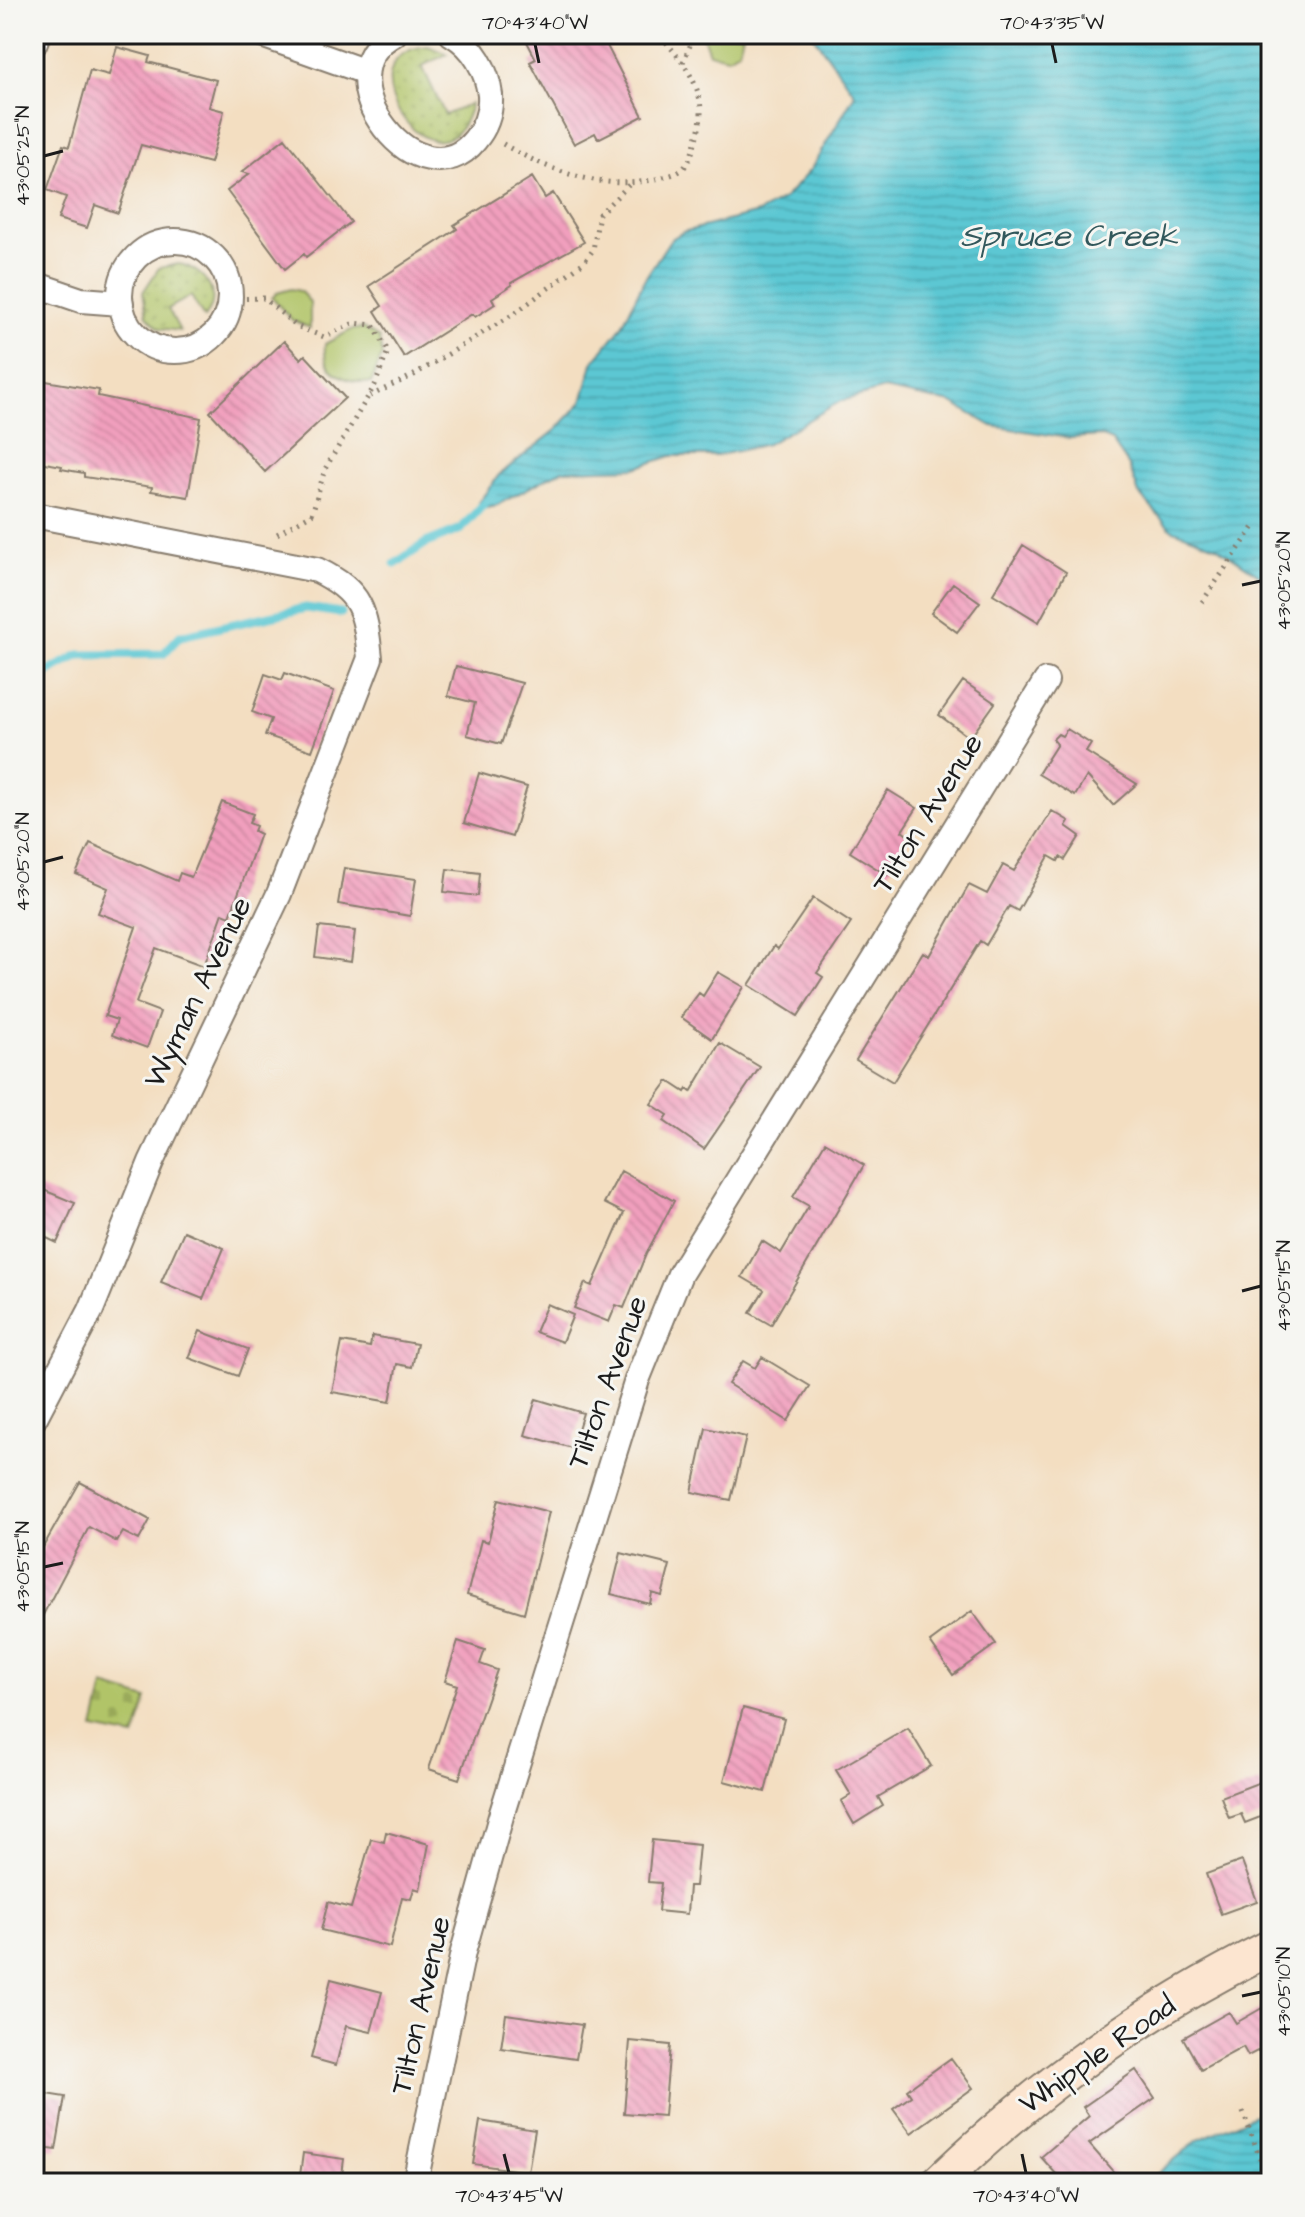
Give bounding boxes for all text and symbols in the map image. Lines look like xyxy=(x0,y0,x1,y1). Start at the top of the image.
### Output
text: 70°43'40"W xyxy=(482,9,588,37)
text: 70°43'35"W xyxy=(1000,9,1104,37)
text: 43°05'25"N xyxy=(9,105,37,207)
water label: Spruce Creek xyxy=(960,214,1179,259)
text: 43°05'20"N xyxy=(1270,531,1298,631)
street label: Tilton Avenue xyxy=(862,725,994,902)
text: 43°05'20"N xyxy=(9,812,37,912)
street label: Wyman Avenue xyxy=(133,890,263,1095)
text: 43°05'15"N xyxy=(1270,1240,1298,1332)
street label: Tilton Avenue xyxy=(557,1290,659,1475)
text: 43°05'15"N xyxy=(9,1521,37,1613)
street label: Tilton Avenue xyxy=(380,1912,462,2098)
text: 43°05'10"N xyxy=(1270,1947,1298,2037)
street label: Whipple Road xyxy=(1011,1985,1185,2124)
text: 70°43'45"W xyxy=(455,2182,563,2210)
text: 70°43'40"W xyxy=(973,2182,1079,2210)

